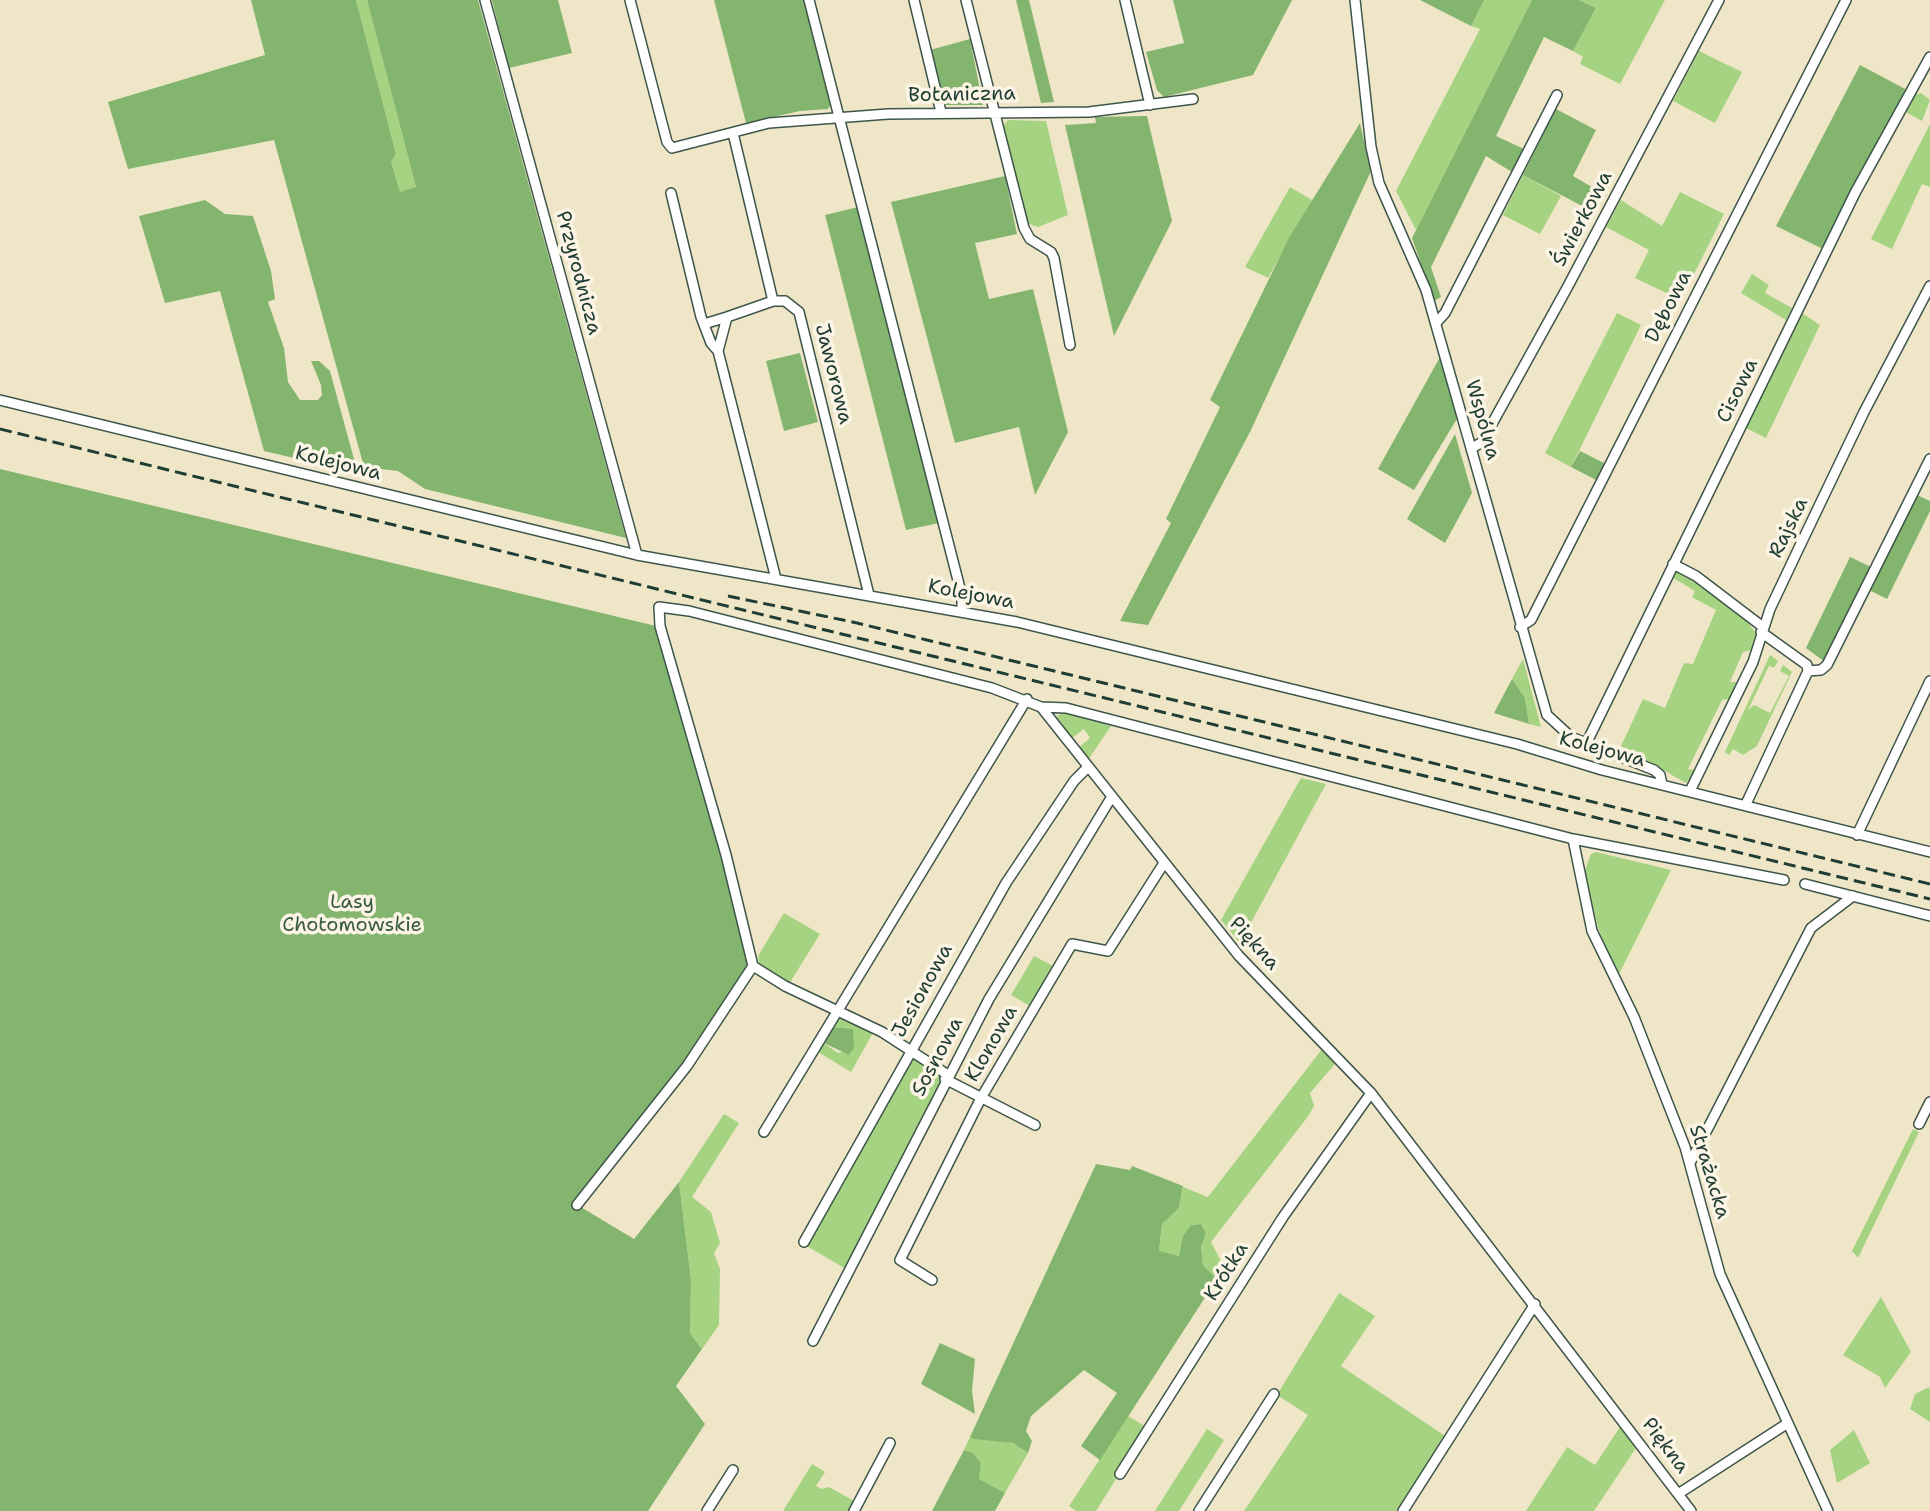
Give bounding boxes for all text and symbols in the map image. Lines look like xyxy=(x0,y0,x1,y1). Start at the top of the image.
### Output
street label: Botaniczna xyxy=(908,82,1016,108)
street label: Świerkowa xyxy=(1548,167,1618,271)
street label: Przyrodnicza xyxy=(550,209,606,337)
street label: Dębowa xyxy=(1641,267,1697,347)
street label: Jaworowa xyxy=(809,321,857,427)
street label: Cisowa xyxy=(1712,355,1764,427)
street label: Wspólna xyxy=(1459,377,1505,463)
street label: Kolejowa xyxy=(293,442,383,486)
street label: Rajska xyxy=(1764,494,1814,562)
street label: Kolejowa xyxy=(926,575,1016,615)
street label: Kolejowa xyxy=(1557,727,1647,773)
park label: Lasy Chotomowskie xyxy=(282,891,422,938)
street label: Piękna xyxy=(1224,912,1284,976)
street label: Jesionowa xyxy=(887,940,959,1042)
street label: Klonowa xyxy=(961,1002,1023,1086)
street label: Sosnowa xyxy=(907,1013,969,1101)
street label: Strażacka xyxy=(1683,1122,1735,1222)
street label: Krótka xyxy=(1200,1238,1254,1306)
street label: Piękna xyxy=(1636,1413,1694,1479)

